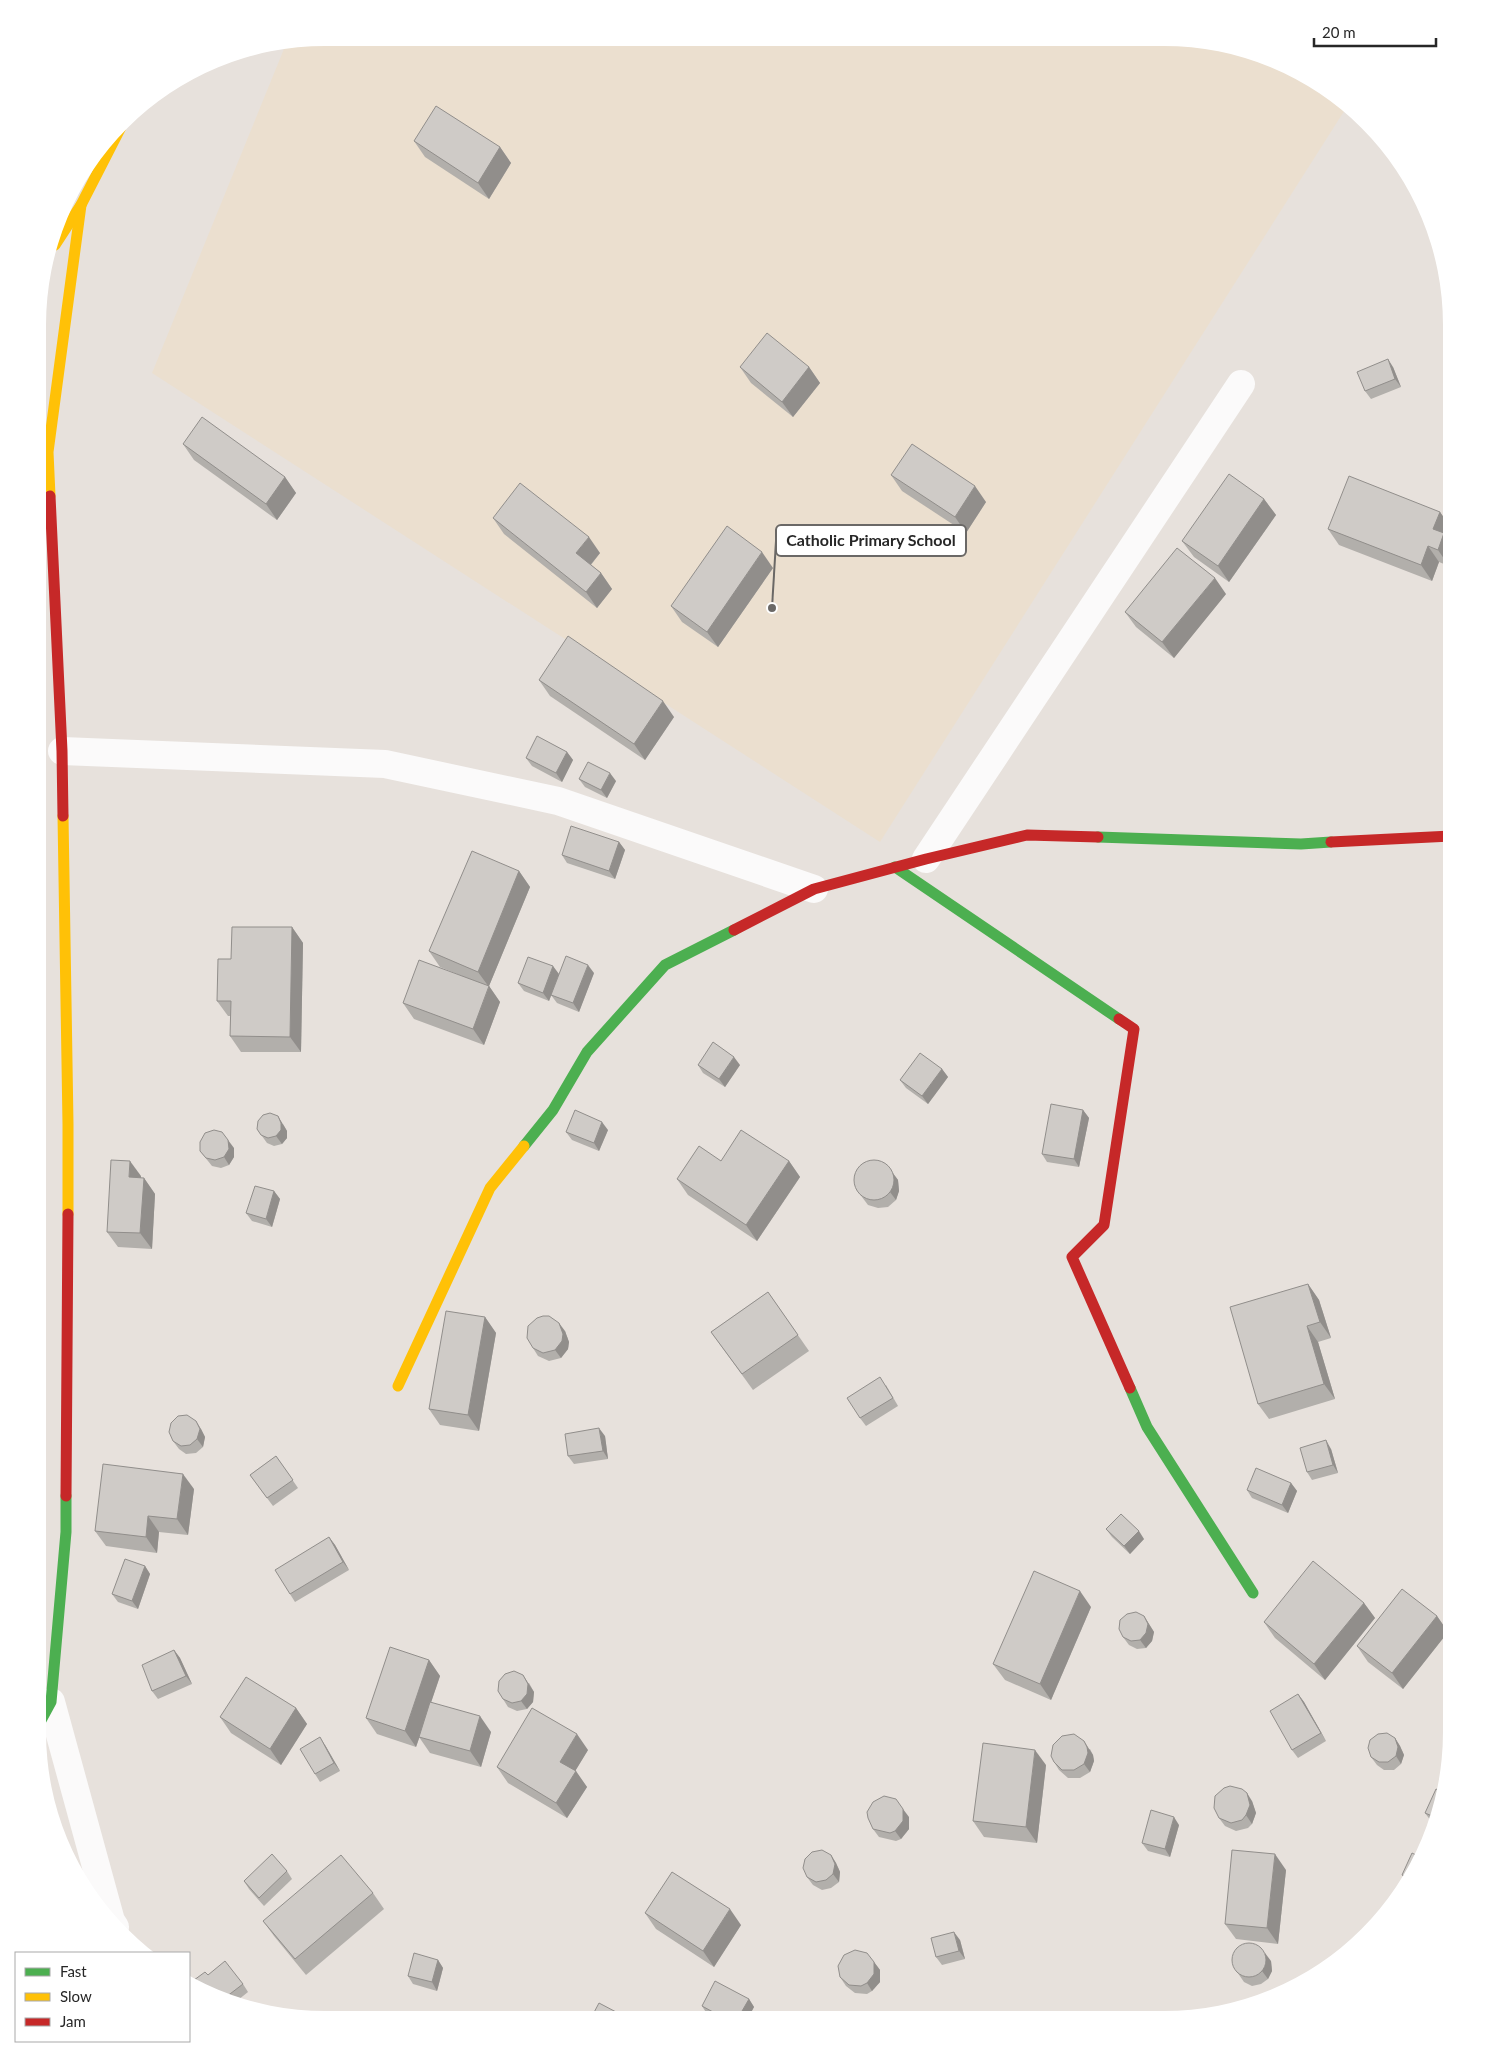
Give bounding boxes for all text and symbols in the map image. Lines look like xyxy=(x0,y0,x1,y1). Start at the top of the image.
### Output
scale bar xyxy=(1314,15,1436,47)
text: 20 m xyxy=(1322,23,1356,41)
callout: Catholic Primary School xyxy=(776,525,966,556)
text: Catholic Primary School xyxy=(786,530,956,549)
legend xyxy=(15,1952,190,2042)
text: Fast xyxy=(60,1962,87,1980)
text: Slow xyxy=(60,1987,92,2005)
text: Jam xyxy=(60,2012,86,2030)

